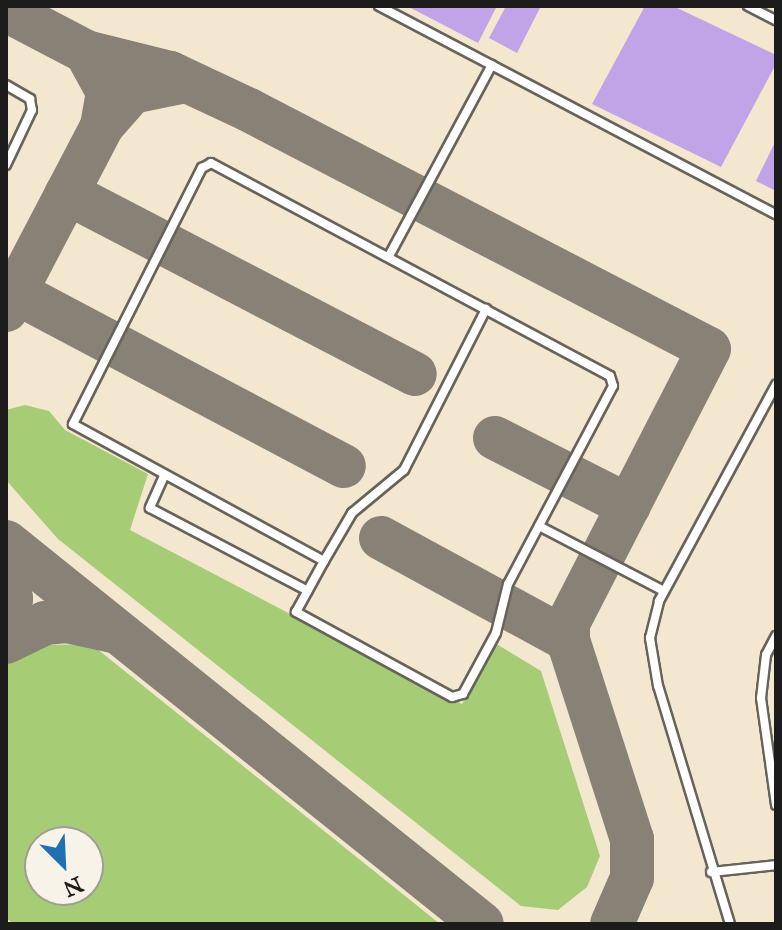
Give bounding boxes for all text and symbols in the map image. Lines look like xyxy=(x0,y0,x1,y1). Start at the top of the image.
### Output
north arrow xyxy=(24,826,104,906)
text: N xyxy=(59,870,87,903)

